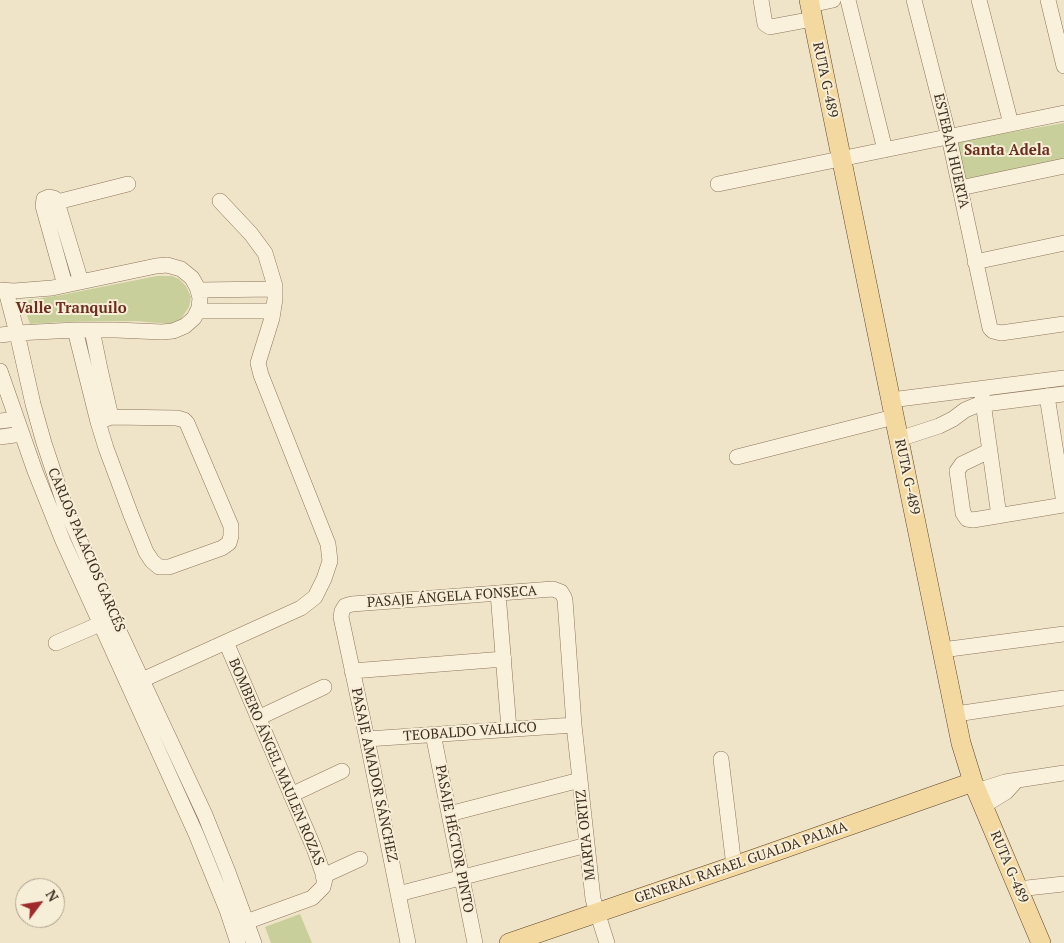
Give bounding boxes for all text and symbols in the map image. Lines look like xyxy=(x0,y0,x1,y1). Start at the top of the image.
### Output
street label: RUTA G-489 xyxy=(809,41,841,119)
street label: ESTEBAN HUERTA xyxy=(930,92,972,210)
district label: Santa Adela xyxy=(964,142,1050,160)
district label: Valle Tranquilo xyxy=(15,300,127,318)
street label: RUTA G-489 xyxy=(891,438,923,516)
street label: CARLOS PALACIOS GARCÉS xyxy=(44,465,128,635)
street label: PASAJE ÁNGELA FONSECA xyxy=(366,583,538,611)
street label: BOMBERO ÁNGEL MAULEN ROZAS xyxy=(225,656,327,868)
street label: PASAJE AMADOR SÁNCHEZ xyxy=(347,687,401,863)
street label: TEOBALDO VALLICO xyxy=(403,719,537,745)
street label: PASAJE HÉCTOR PINTO xyxy=(431,764,477,914)
street label: MARTA ORTIZ xyxy=(573,789,599,881)
street label: GENERAL RAFAEL GUALDA PALMA xyxy=(632,819,850,907)
street label: RUTA G-489 xyxy=(986,828,1032,906)
north arrow xyxy=(15,878,65,928)
text: N xyxy=(42,886,63,905)

